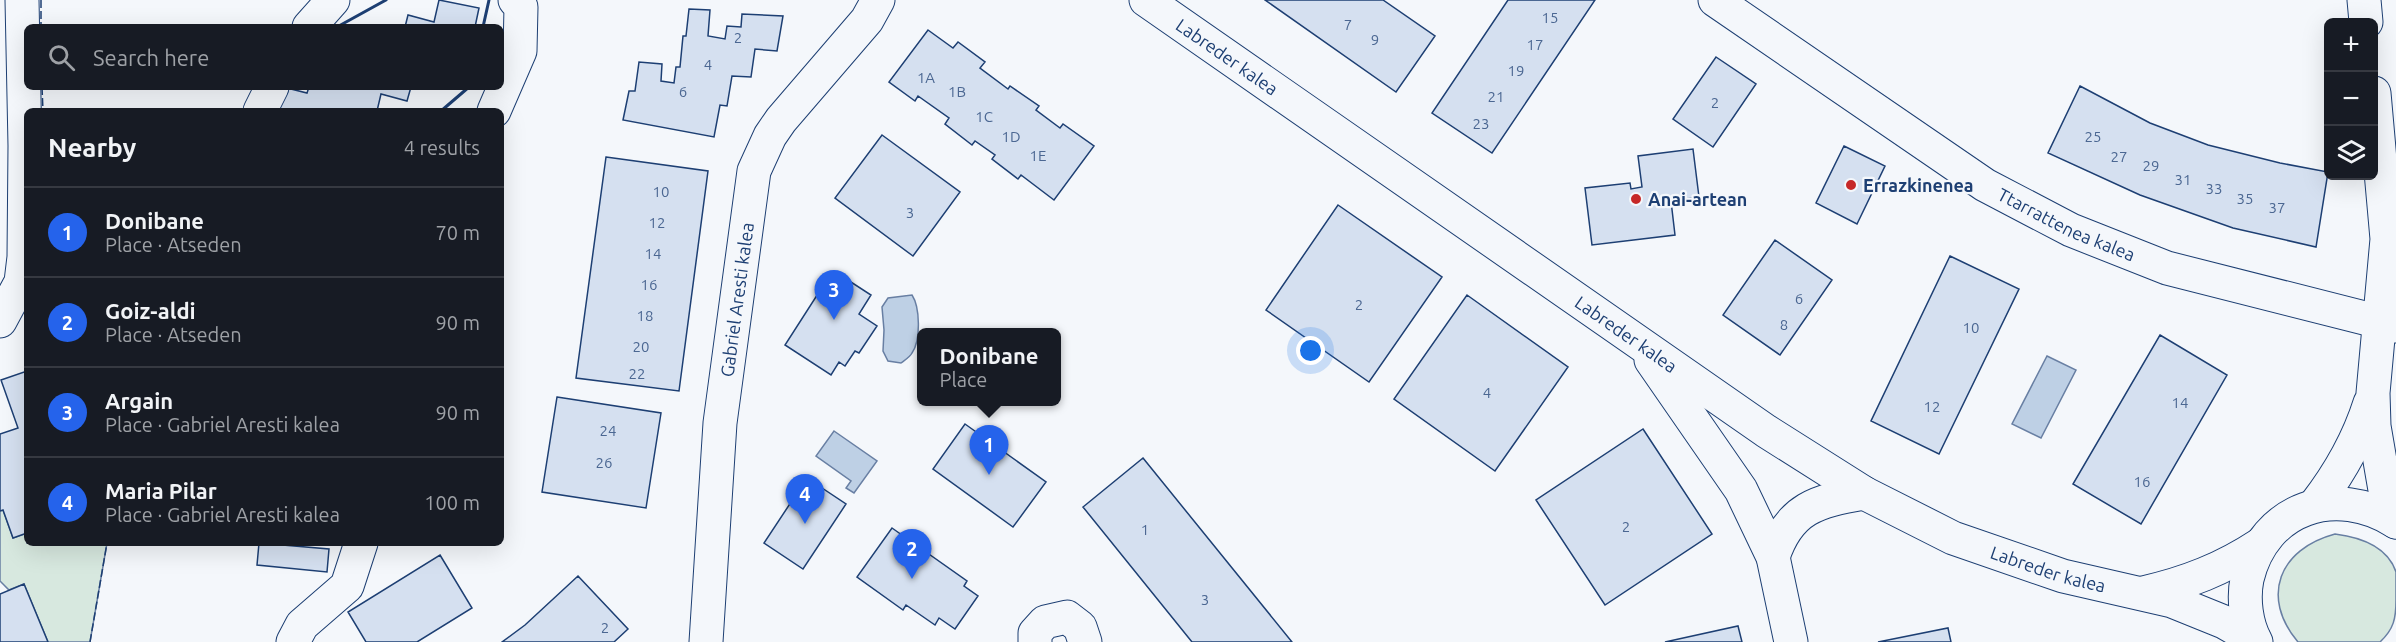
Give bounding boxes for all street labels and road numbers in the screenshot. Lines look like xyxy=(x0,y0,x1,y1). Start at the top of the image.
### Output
street label: Labreder kalea xyxy=(1173,14,1282,99)
street label: Ttarrattenea kalea xyxy=(1995,184,2138,264)
street label: Gabriel Aresti kalea xyxy=(716,221,757,378)
street label: Labreder kalea xyxy=(1572,292,1681,376)
street label: Labreder kalea xyxy=(1988,542,2108,595)

